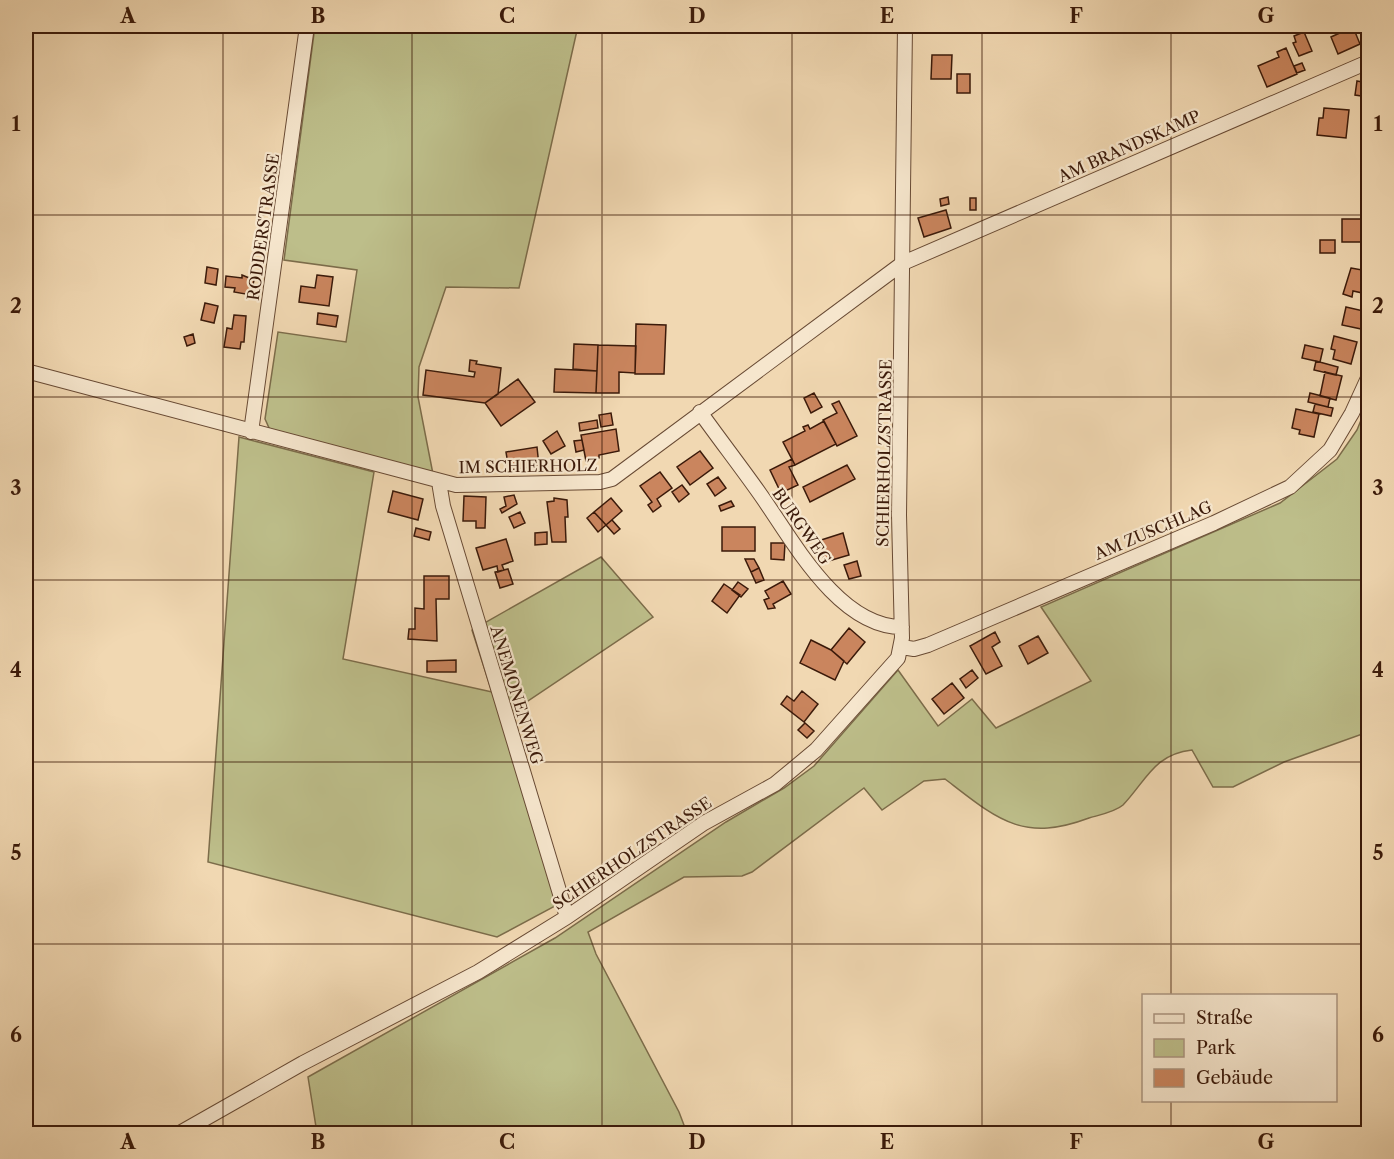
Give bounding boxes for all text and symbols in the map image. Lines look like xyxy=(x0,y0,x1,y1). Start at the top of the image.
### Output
text: A xyxy=(119,4,136,28)
text: B xyxy=(311,4,326,28)
text: C xyxy=(499,4,515,28)
text: D xyxy=(688,4,706,28)
text: E xyxy=(880,4,894,28)
text: F xyxy=(1069,4,1083,28)
text: G xyxy=(1258,4,1275,28)
street label: AM BRANDSKAMP xyxy=(1054,105,1204,187)
text: 1 xyxy=(12,112,21,136)
text: 1 xyxy=(1374,112,1383,136)
street label: RODDERSTRASSE xyxy=(243,152,283,302)
text: 2 xyxy=(10,294,22,318)
text: 2 xyxy=(1372,294,1384,318)
street label: SCHIERHOLZSTRASSE xyxy=(872,359,896,547)
street label: IM SCHIERHOLZ xyxy=(458,455,598,477)
text: 3 xyxy=(10,476,22,500)
text: 3 xyxy=(1372,476,1384,500)
street label: BURGWEG xyxy=(768,484,836,568)
street label: AM ZUSCHLAG xyxy=(1090,496,1215,564)
street label: ANEMONENWEG xyxy=(486,622,548,767)
text: 4 xyxy=(10,658,22,682)
text: 4 xyxy=(1372,658,1384,682)
street label: SCHIERHOLZSTRASSE xyxy=(549,792,715,914)
text: 5 xyxy=(10,841,22,865)
text: 5 xyxy=(1372,841,1384,865)
legend xyxy=(1142,994,1337,1102)
text: Straße xyxy=(1196,1007,1253,1029)
text: 6 xyxy=(10,1023,22,1047)
text: 6 xyxy=(1372,1023,1384,1047)
text: Park xyxy=(1196,1037,1237,1059)
text: Gebäude xyxy=(1196,1067,1273,1089)
text: A xyxy=(119,1130,136,1154)
text: B xyxy=(311,1130,326,1154)
text: C xyxy=(499,1130,515,1154)
text: D xyxy=(688,1130,706,1154)
text: E xyxy=(880,1130,894,1154)
text: F xyxy=(1069,1130,1083,1154)
text: G xyxy=(1258,1130,1275,1154)

